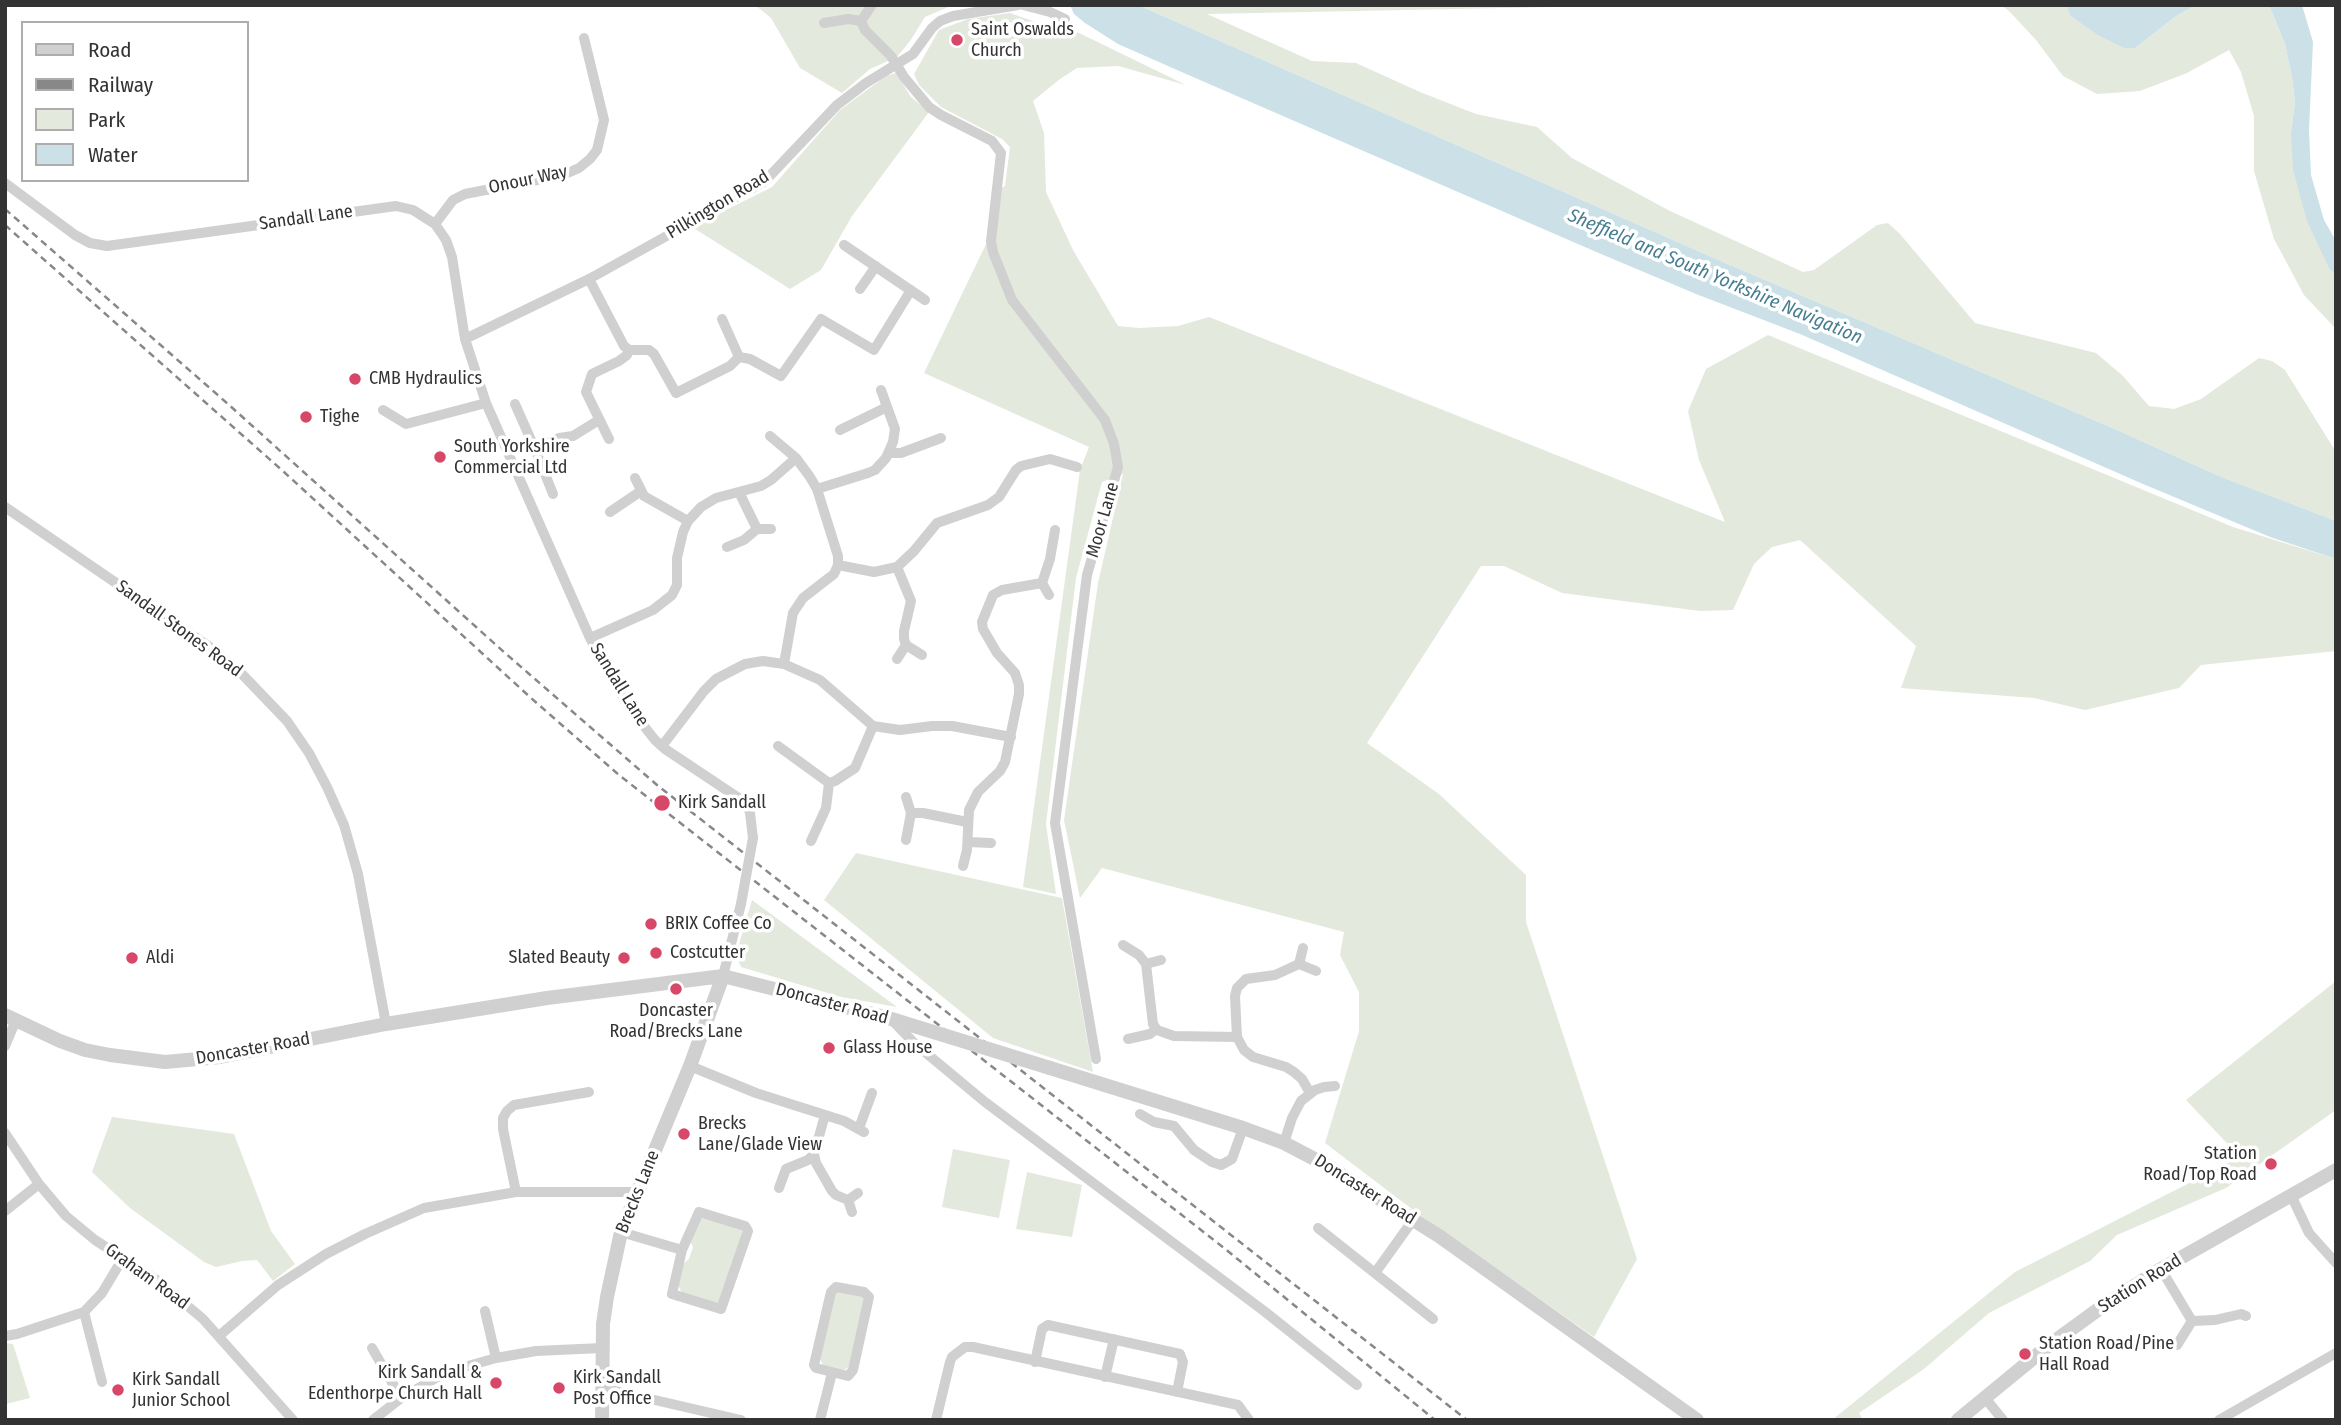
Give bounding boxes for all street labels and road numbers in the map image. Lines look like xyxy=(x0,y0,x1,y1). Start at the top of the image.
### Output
street label: Onour Way xyxy=(487,161,569,199)
street label: Pilkington Road xyxy=(663,166,773,244)
street label: Sandall Lane xyxy=(258,201,354,235)
street label: Moor Lane xyxy=(1082,480,1124,560)
street label: Sandall Stones Road xyxy=(112,576,246,682)
street label: Sandall Lane xyxy=(585,639,653,731)
street label: Doncaster Road xyxy=(773,979,891,1029)
street label: Doncaster Road xyxy=(194,1028,312,1070)
street label: Brecks Lane xyxy=(612,1147,664,1237)
street label: Doncaster Road xyxy=(1310,1150,1420,1230)
street label: Graham Road xyxy=(101,1239,193,1315)
street label: Station Road xyxy=(2094,1250,2186,1318)

